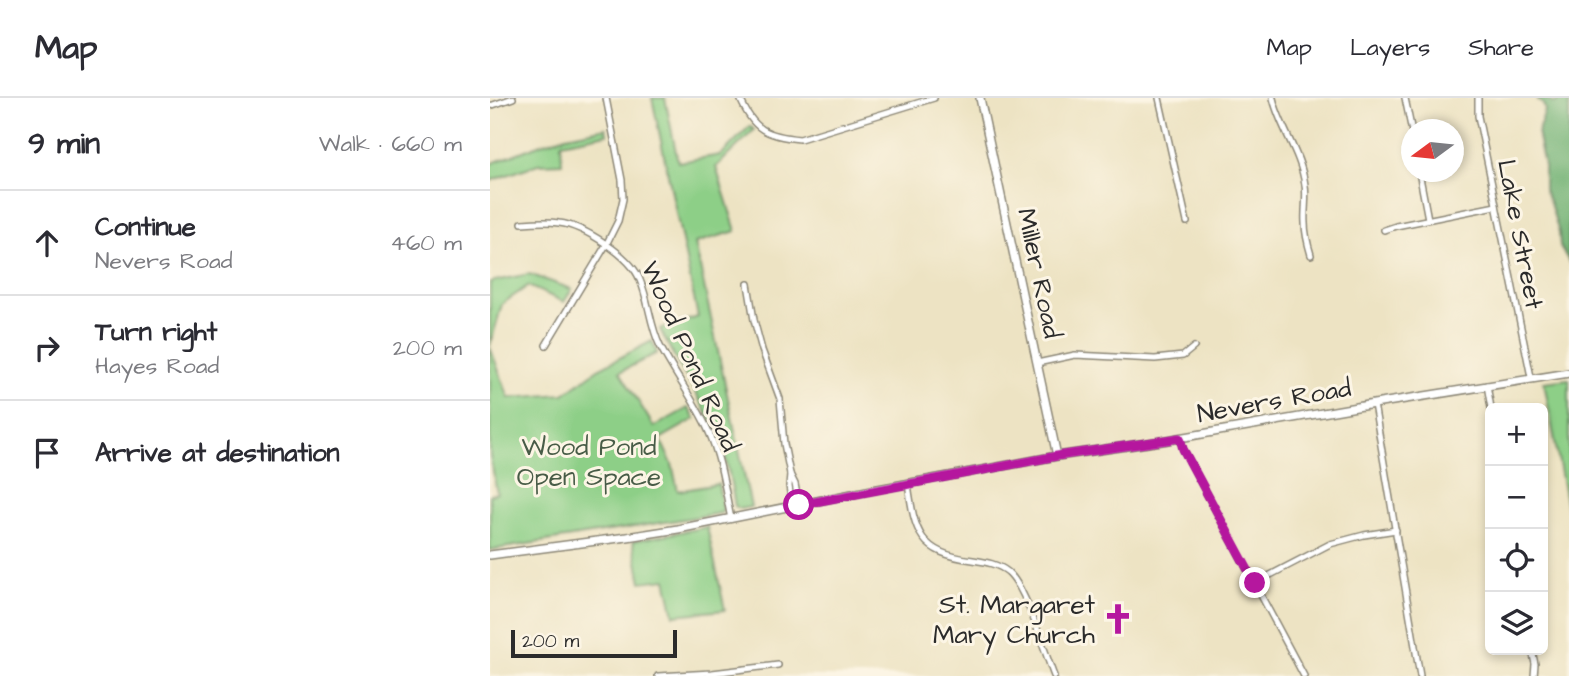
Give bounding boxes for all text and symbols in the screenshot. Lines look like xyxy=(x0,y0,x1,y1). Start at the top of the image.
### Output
text: Map xyxy=(35,25,97,71)
text: Map xyxy=(1267,31,1312,65)
text: Layers xyxy=(1350,31,1430,65)
text: Share xyxy=(1468,31,1534,65)
north arrow xyxy=(1401,119,1464,182)
text: 9 min xyxy=(28,123,100,165)
text: Walk · 660 m xyxy=(319,128,462,160)
street label: Lake Street xyxy=(1488,156,1552,313)
street label: Miller Road xyxy=(1008,205,1070,342)
text: Continue xyxy=(95,209,196,245)
icon: ahead xyxy=(28,224,66,262)
text: 460 m xyxy=(390,227,462,259)
text: Nevers Road xyxy=(95,245,233,277)
street label: Wood Pond Road xyxy=(632,255,748,457)
text: Turn right xyxy=(95,314,217,350)
icon: right xyxy=(28,329,66,367)
text: 200 m xyxy=(393,332,462,364)
text: Hayes Road xyxy=(95,350,219,382)
street label: Nevers Road xyxy=(1195,370,1354,432)
map controls xyxy=(1485,403,1548,655)
button: + xyxy=(1485,403,1548,466)
park label: Wood Pond Open Space xyxy=(517,429,661,495)
icon: arrive xyxy=(28,434,66,472)
text: Arrive at destination xyxy=(95,435,340,471)
button: − xyxy=(1485,466,1548,529)
route start xyxy=(783,489,814,520)
button: locate xyxy=(1485,529,1548,592)
route end xyxy=(1239,567,1270,598)
place label: St. Margaret Mary Church xyxy=(933,587,1095,655)
button: layers xyxy=(1485,592,1548,655)
church icon: St. Margaret Mary Church xyxy=(1101,602,1135,636)
scale bar xyxy=(511,627,677,659)
text: 200 m xyxy=(522,628,579,655)

